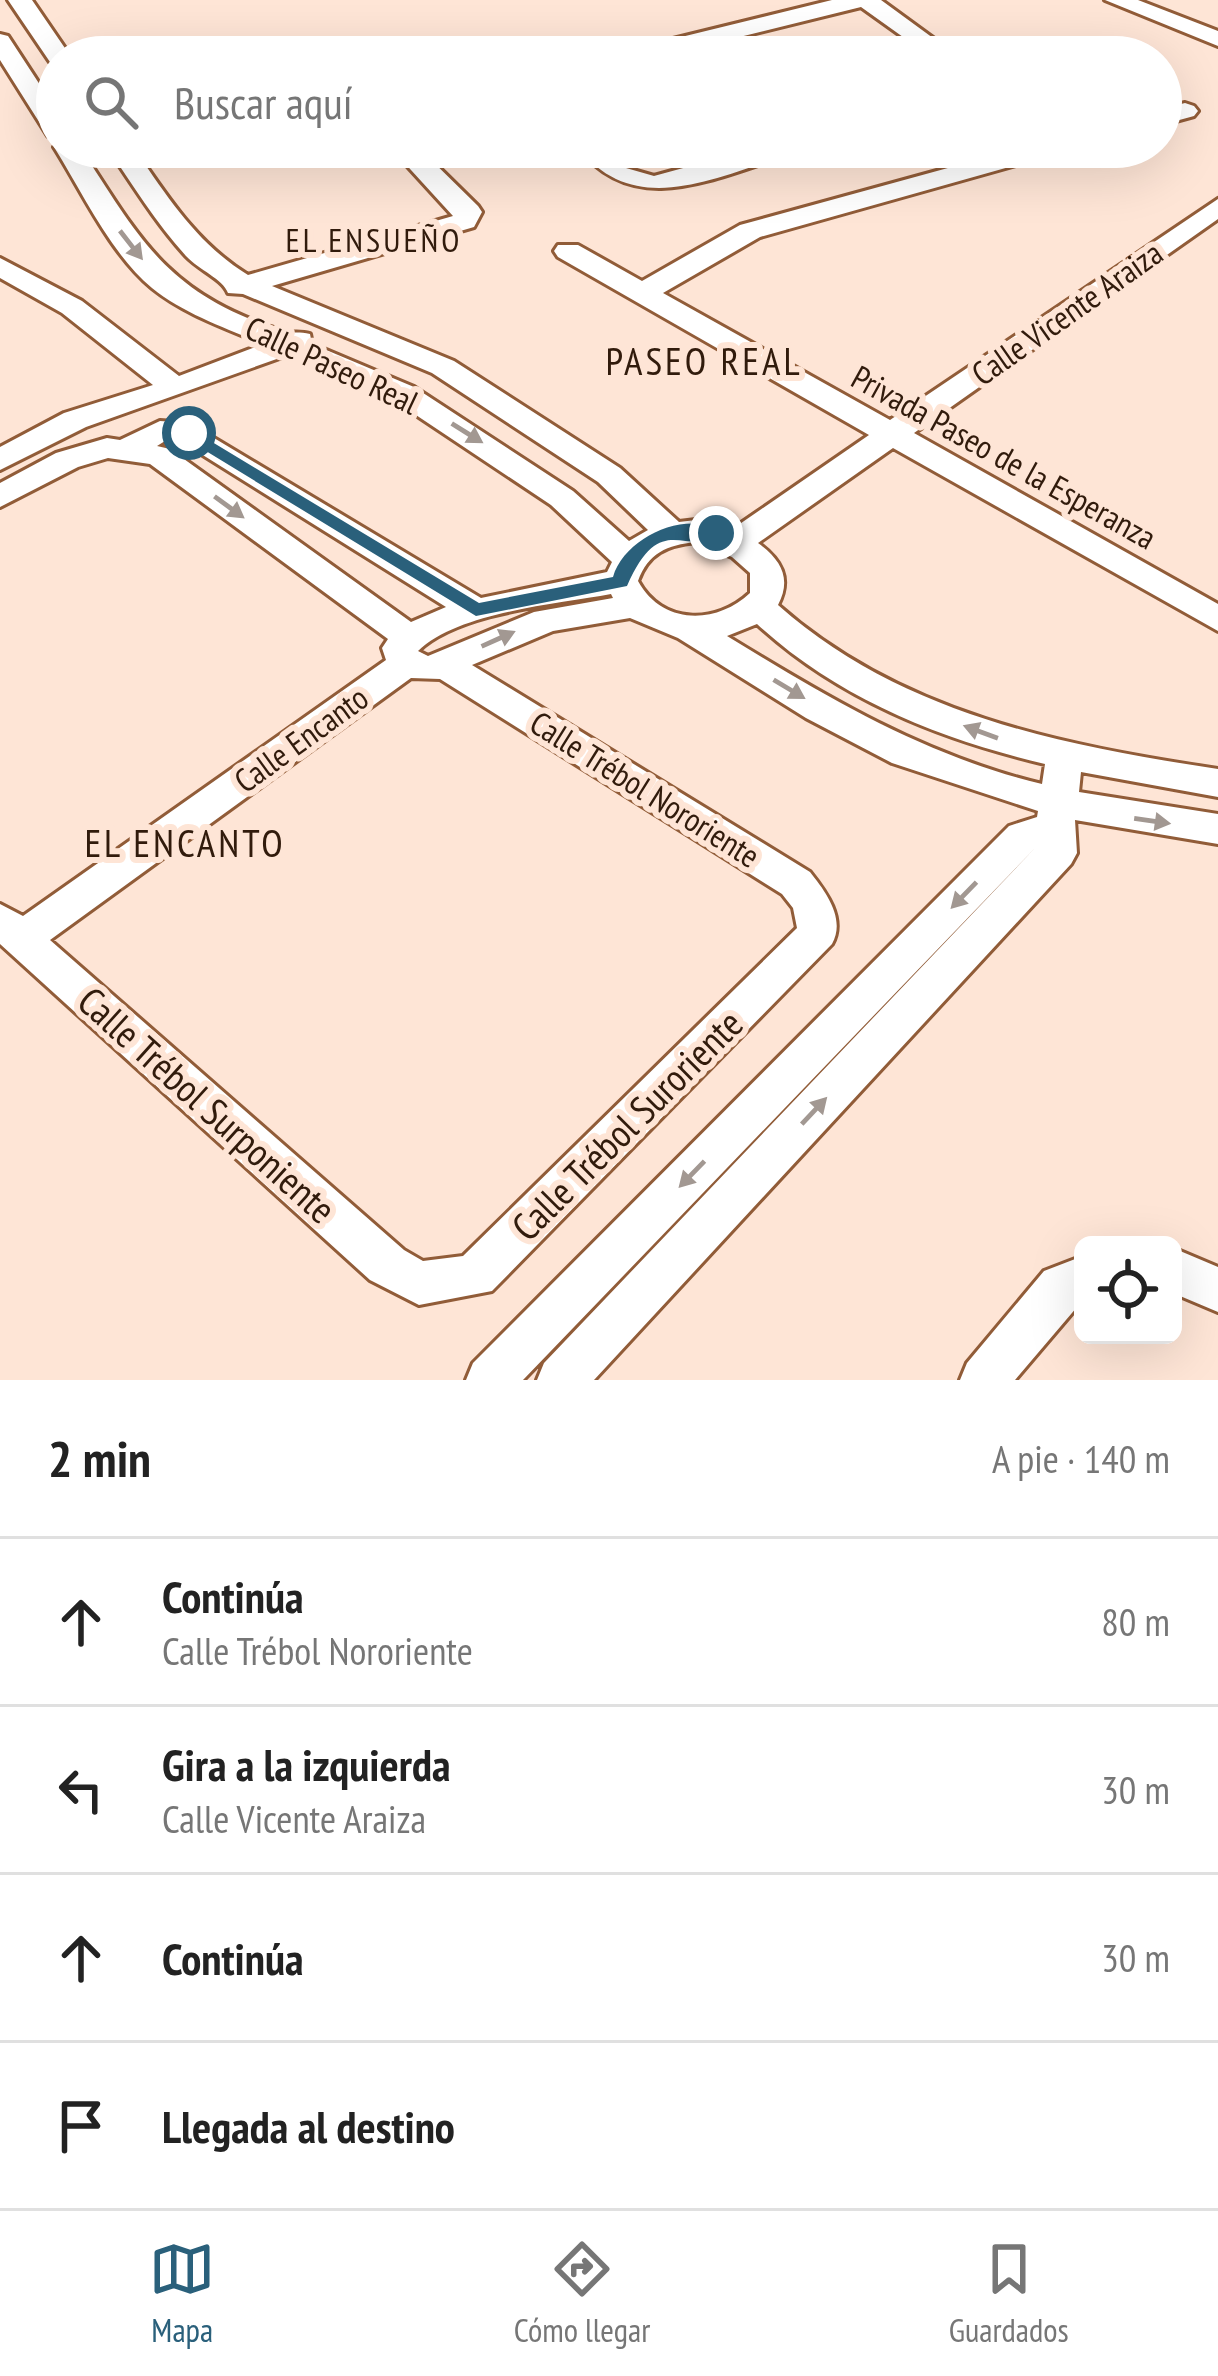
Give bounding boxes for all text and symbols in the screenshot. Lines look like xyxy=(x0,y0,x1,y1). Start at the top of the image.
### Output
search box xyxy=(36,36,1182,168)
icon: search xyxy=(78,69,144,135)
text: Buscar aquí xyxy=(174,73,353,131)
district label: EL ENSUEÑO xyxy=(286,218,462,261)
one-way arrow xyxy=(118,229,143,260)
street label: Calle Vicente Araiza xyxy=(963,231,1171,394)
street label: Calle Paseo Real xyxy=(239,306,426,423)
district label: PASEO REAL xyxy=(605,335,803,386)
street label: Privada Paseo de la Esperanza xyxy=(844,355,1164,558)
route start xyxy=(162,406,216,460)
one-way arrow xyxy=(451,421,484,443)
one-way arrow xyxy=(213,495,245,518)
route end xyxy=(689,506,743,560)
one-way arrow xyxy=(480,629,516,648)
street label: Calle Encanto xyxy=(225,676,376,802)
one-way arrow xyxy=(772,678,806,699)
street label: Calle Trébol Nororiente xyxy=(522,701,768,876)
one-way arrow xyxy=(963,721,999,740)
one-way arrow xyxy=(1134,811,1171,830)
district label: EL ENCANTO xyxy=(84,817,286,868)
one-way arrow xyxy=(951,880,979,909)
street label: Calle Trébol Surponiente xyxy=(68,975,347,1234)
street label: Calle Trébol Suroriente xyxy=(500,998,753,1251)
one-way arrow xyxy=(800,1097,828,1126)
one-way arrow xyxy=(678,1159,706,1188)
map controls xyxy=(1074,1236,1182,1344)
button: locate xyxy=(1074,1236,1182,1344)
text: 2 min xyxy=(48,1425,151,1491)
text: A pie · 140 m xyxy=(992,1433,1170,1484)
text: Continúa xyxy=(162,1567,304,1625)
icon: ahead xyxy=(48,1589,114,1655)
text: 80 m xyxy=(1101,1596,1170,1647)
text: Calle Trébol Nororiente xyxy=(162,1625,473,1676)
text: Gira a la izquierda xyxy=(162,1735,451,1793)
icon: left xyxy=(48,1757,114,1823)
text: 30 m xyxy=(1101,1764,1170,1815)
text: Calle Vicente Araiza xyxy=(162,1793,426,1844)
icon: ahead xyxy=(48,1925,114,1991)
text: Continúa xyxy=(162,1929,304,1987)
text: 30 m xyxy=(1101,1932,1170,1983)
icon: arrive xyxy=(48,2093,114,2159)
text: Llegada al destino xyxy=(162,2097,455,2155)
tab: Mapa xyxy=(149,2236,215,2351)
tab: Cómo llegar xyxy=(514,2236,650,2351)
tab: Guardados xyxy=(949,2236,1069,2351)

